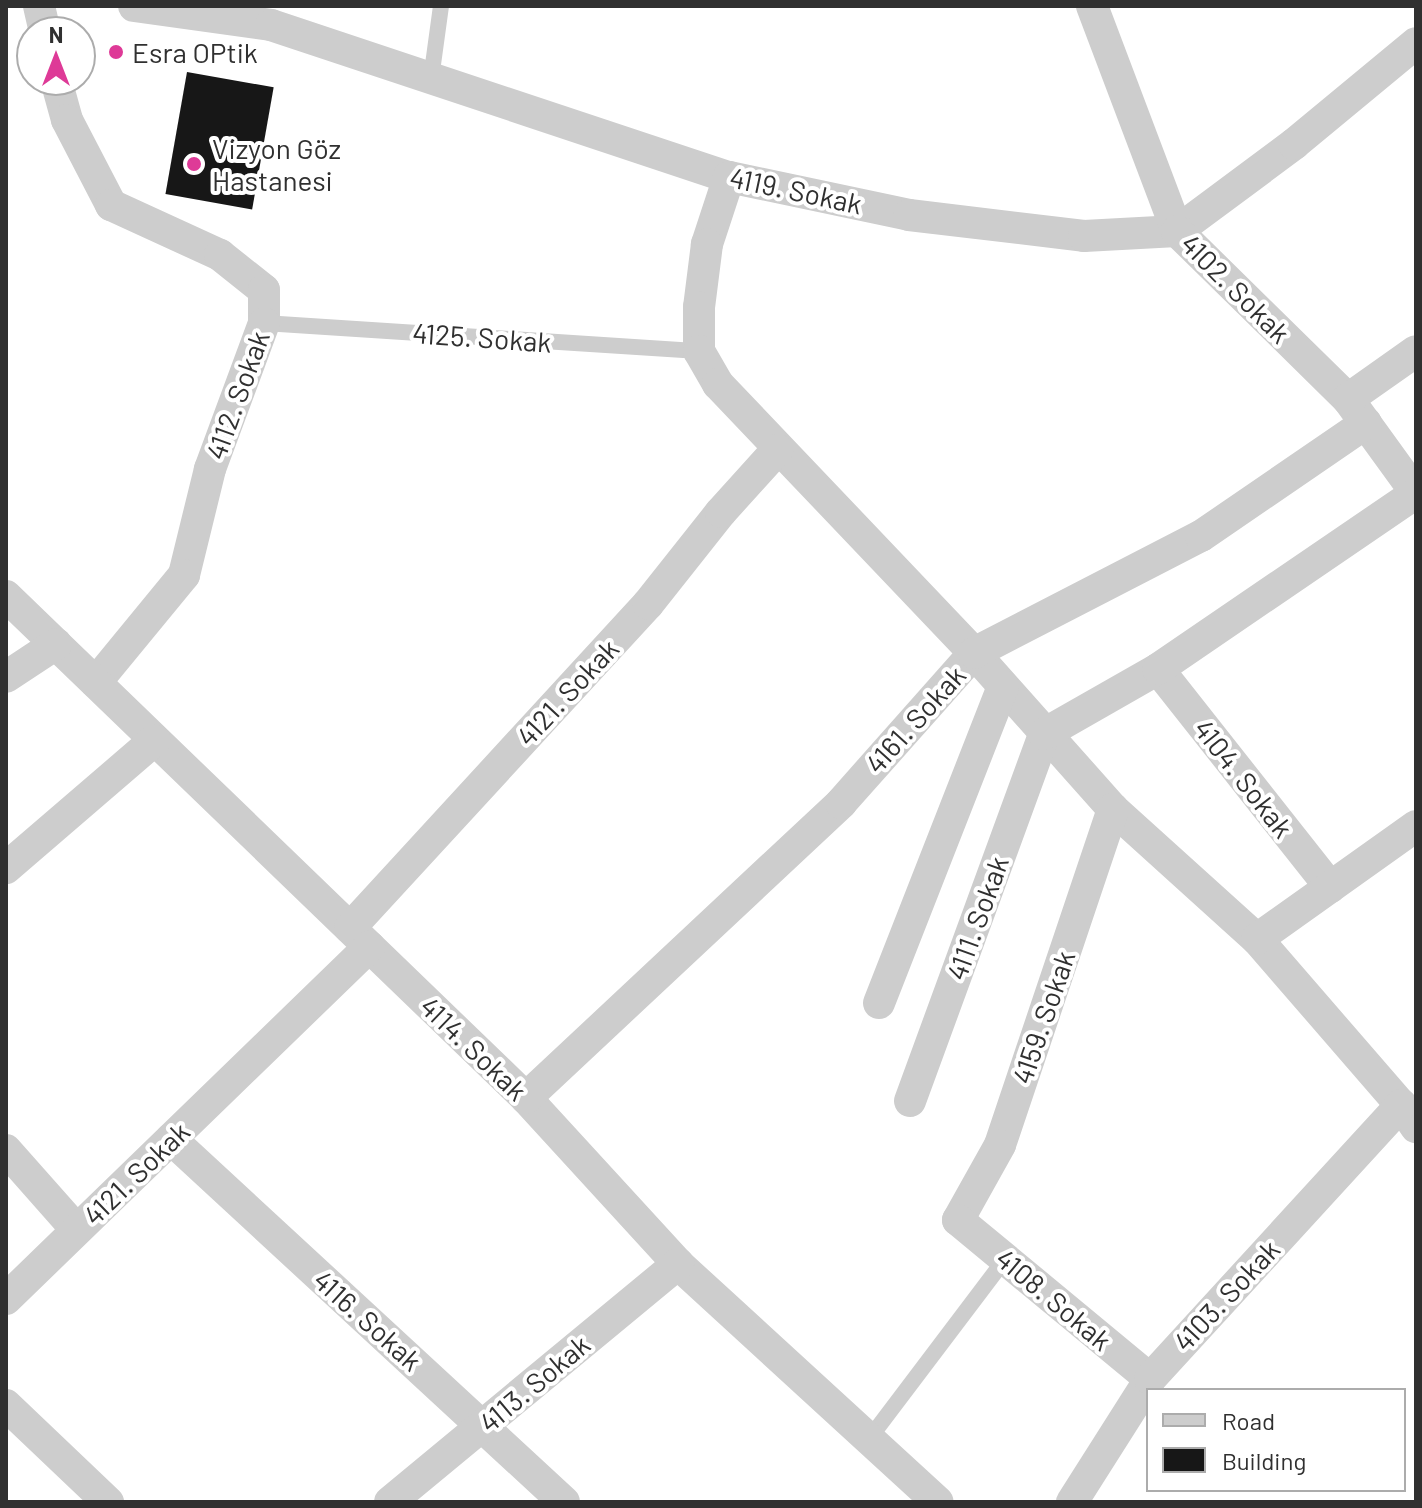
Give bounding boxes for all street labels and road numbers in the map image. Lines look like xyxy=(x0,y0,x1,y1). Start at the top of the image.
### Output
street label: 4119. Sokak xyxy=(727,160,865,220)
street label: 4102. Sokak xyxy=(1174,226,1298,350)
street label: 4125. Sokak xyxy=(411,315,553,359)
street label: 4112. Sokak xyxy=(198,326,276,464)
street label: 4121. Sokak xyxy=(509,631,625,753)
street label: 4161. Sokak xyxy=(858,658,972,780)
street label: 4104. Sokak xyxy=(1187,712,1301,844)
street label: 4111. Sokak xyxy=(939,851,1015,985)
street label: 4159. Sokak xyxy=(1005,946,1081,1088)
street label: 4114. Sokak xyxy=(414,989,534,1107)
street label: 4121. Sokak xyxy=(76,1114,196,1232)
street label: 4103. Sokak xyxy=(1166,1232,1286,1358)
street label: 4108. Sokak xyxy=(990,1241,1118,1357)
street label: 4116. Sokak xyxy=(307,1263,429,1377)
street label: 4113. Sokak xyxy=(472,1327,596,1439)

